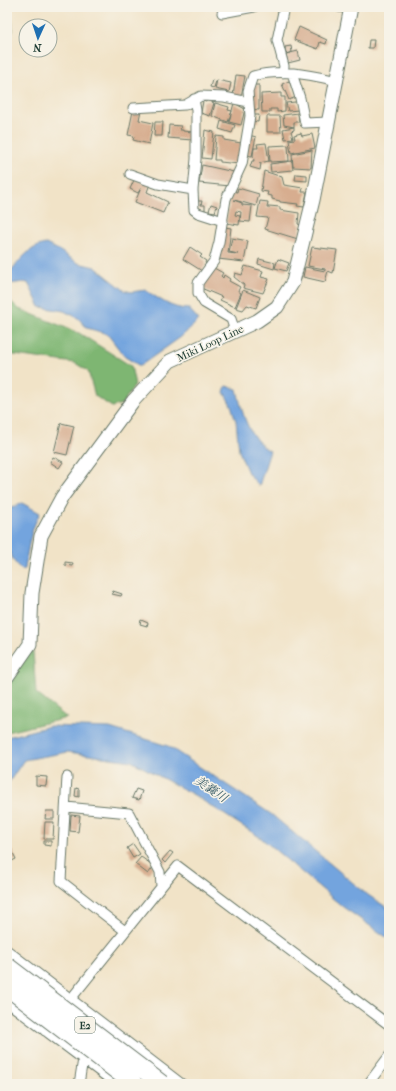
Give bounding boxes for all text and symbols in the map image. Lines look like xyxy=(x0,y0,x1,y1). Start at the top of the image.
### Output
north arrow xyxy=(18,18,58,58)
text: N xyxy=(32,41,42,54)
street label: Miki Loop Line xyxy=(175,322,246,365)
water label: 美嚢川 xyxy=(192,773,231,806)
road number: E2 xyxy=(75,1017,95,1033)

